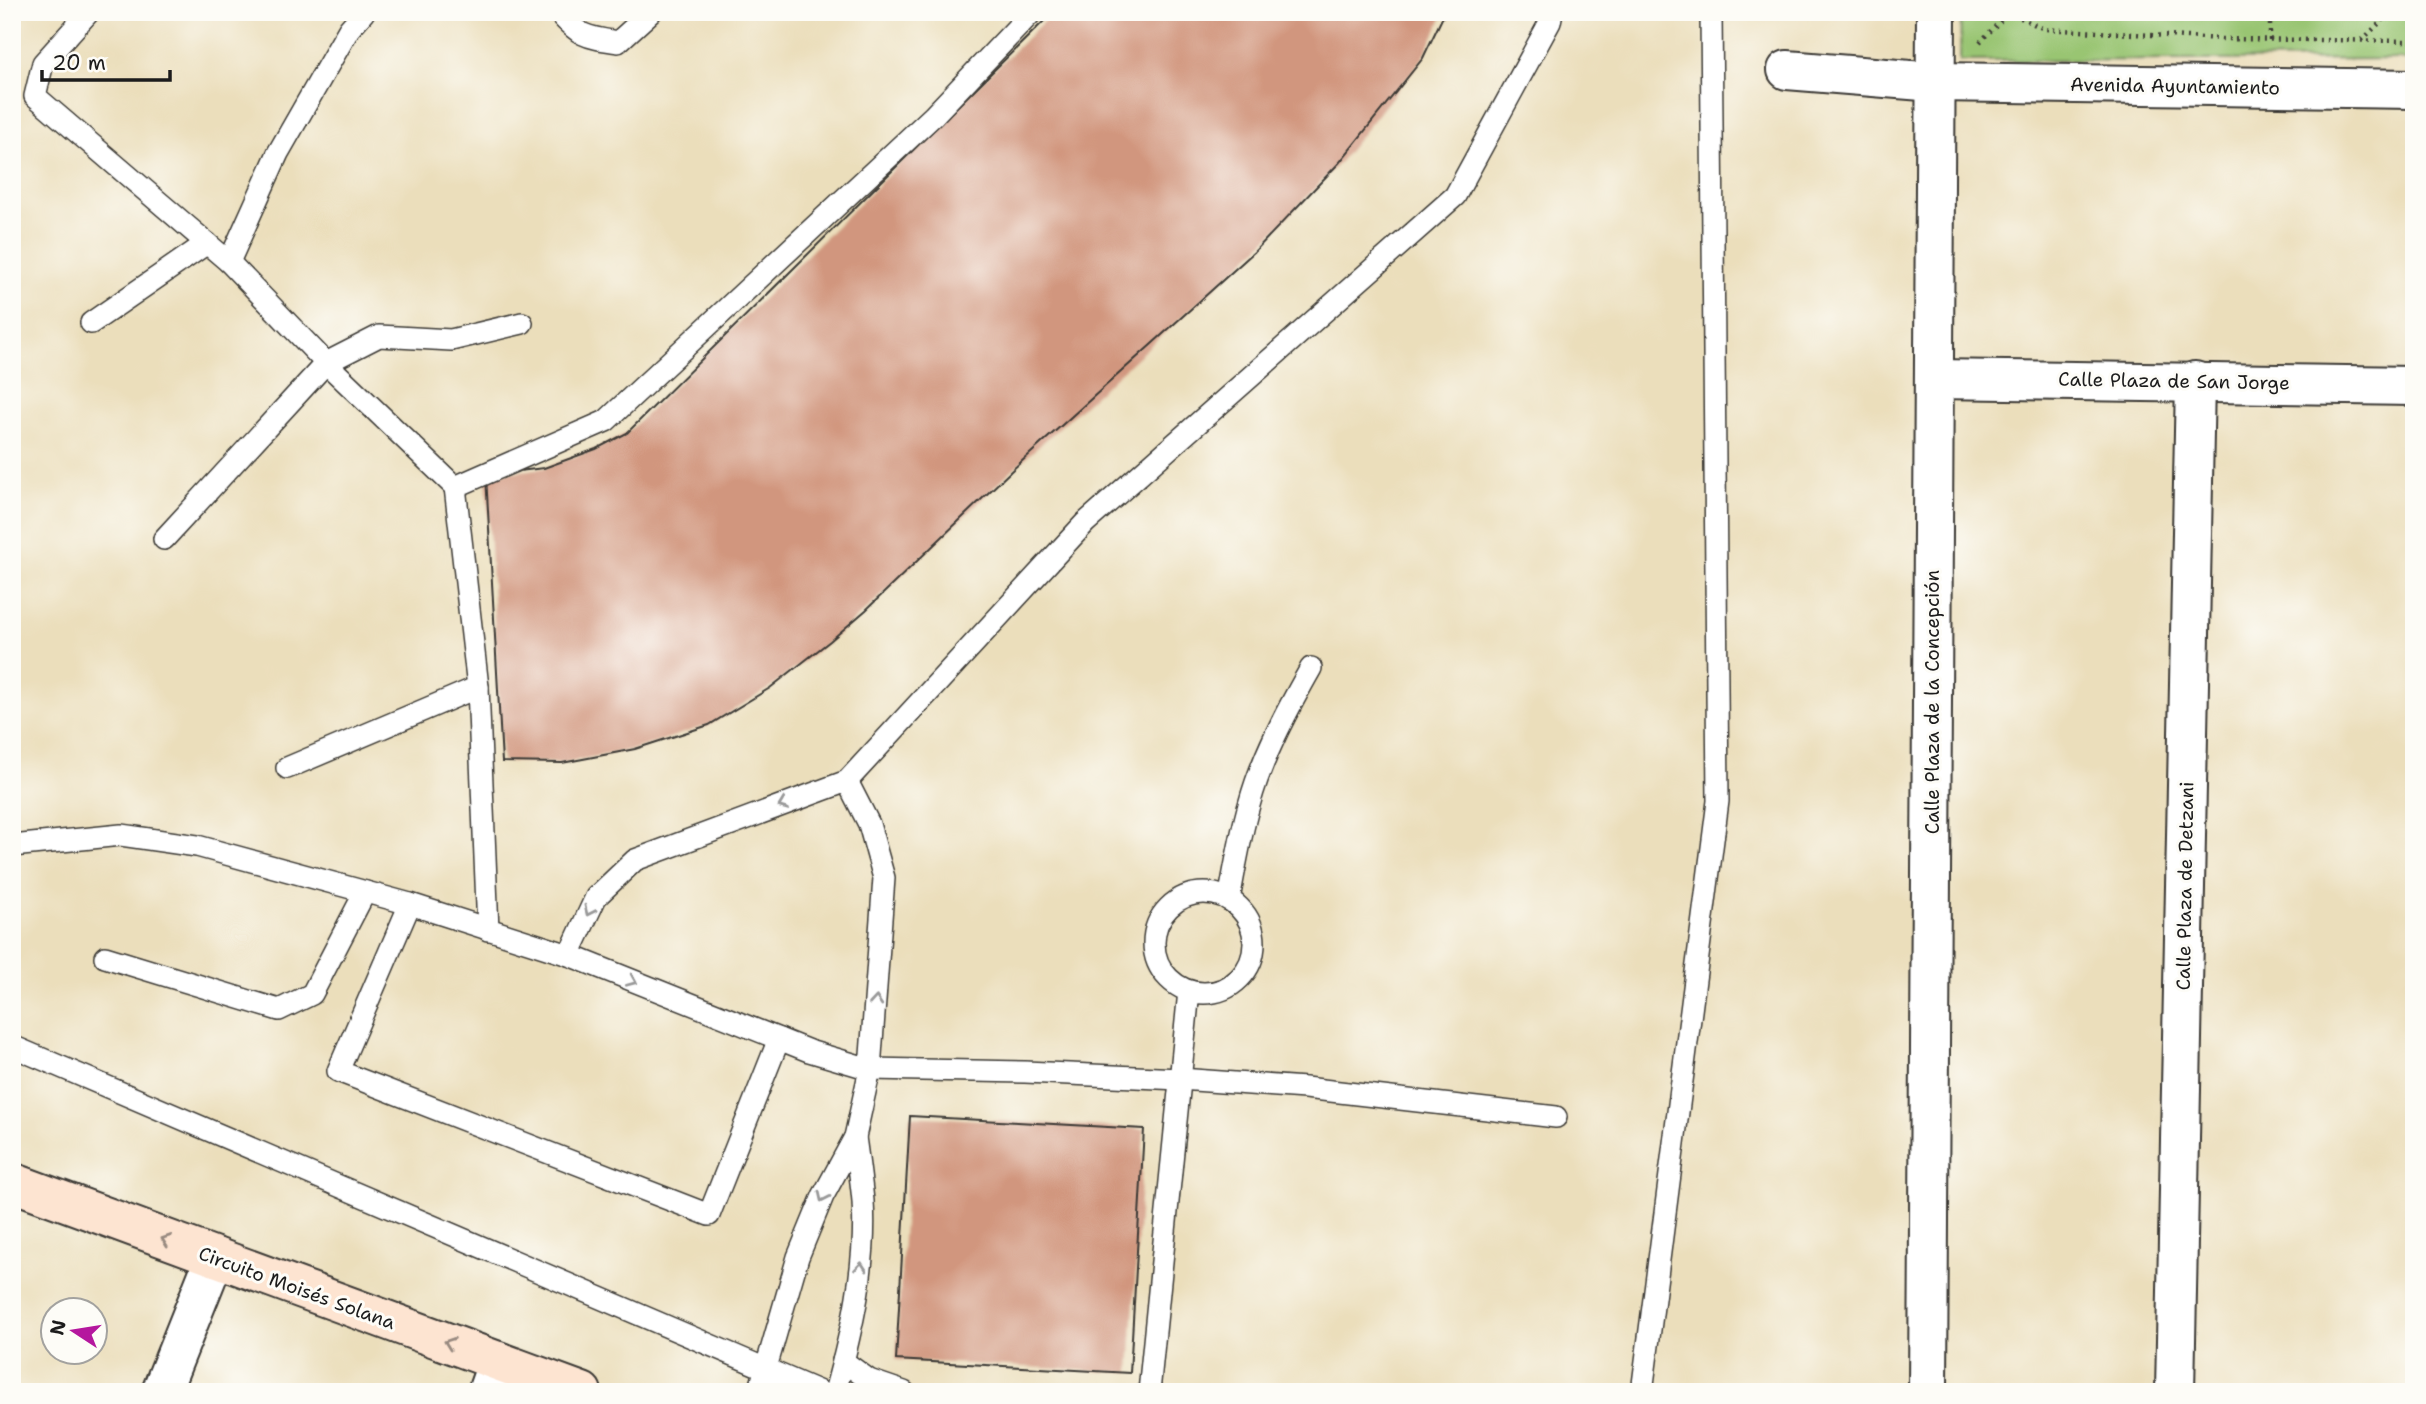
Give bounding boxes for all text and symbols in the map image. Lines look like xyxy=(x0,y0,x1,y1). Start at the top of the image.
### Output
scale bar xyxy=(42,38,170,82)
text: 20 m xyxy=(52,49,106,77)
street label: Avenida Ayuntamiento xyxy=(2070,72,2280,100)
street label: Calle Plaza de San Jorge xyxy=(2058,366,2290,396)
street label: Calle Plaza de la Concepción xyxy=(1920,570,1945,834)
street label: Calle Plaza de Detzani xyxy=(2171,781,2199,991)
one-way arrow xyxy=(778,796,790,810)
one-way arrow xyxy=(583,904,597,916)
one-way arrow xyxy=(625,973,638,987)
one-way arrow xyxy=(868,995,883,1006)
one-way arrow xyxy=(818,1190,832,1203)
one-way arrow xyxy=(161,1234,173,1248)
street label: Circuito Moisés Solana xyxy=(195,1241,399,1335)
one-way arrow xyxy=(853,1261,868,1272)
north arrow xyxy=(38,1296,108,1366)
text: N xyxy=(44,1318,72,1338)
one-way arrow xyxy=(444,1337,456,1351)

